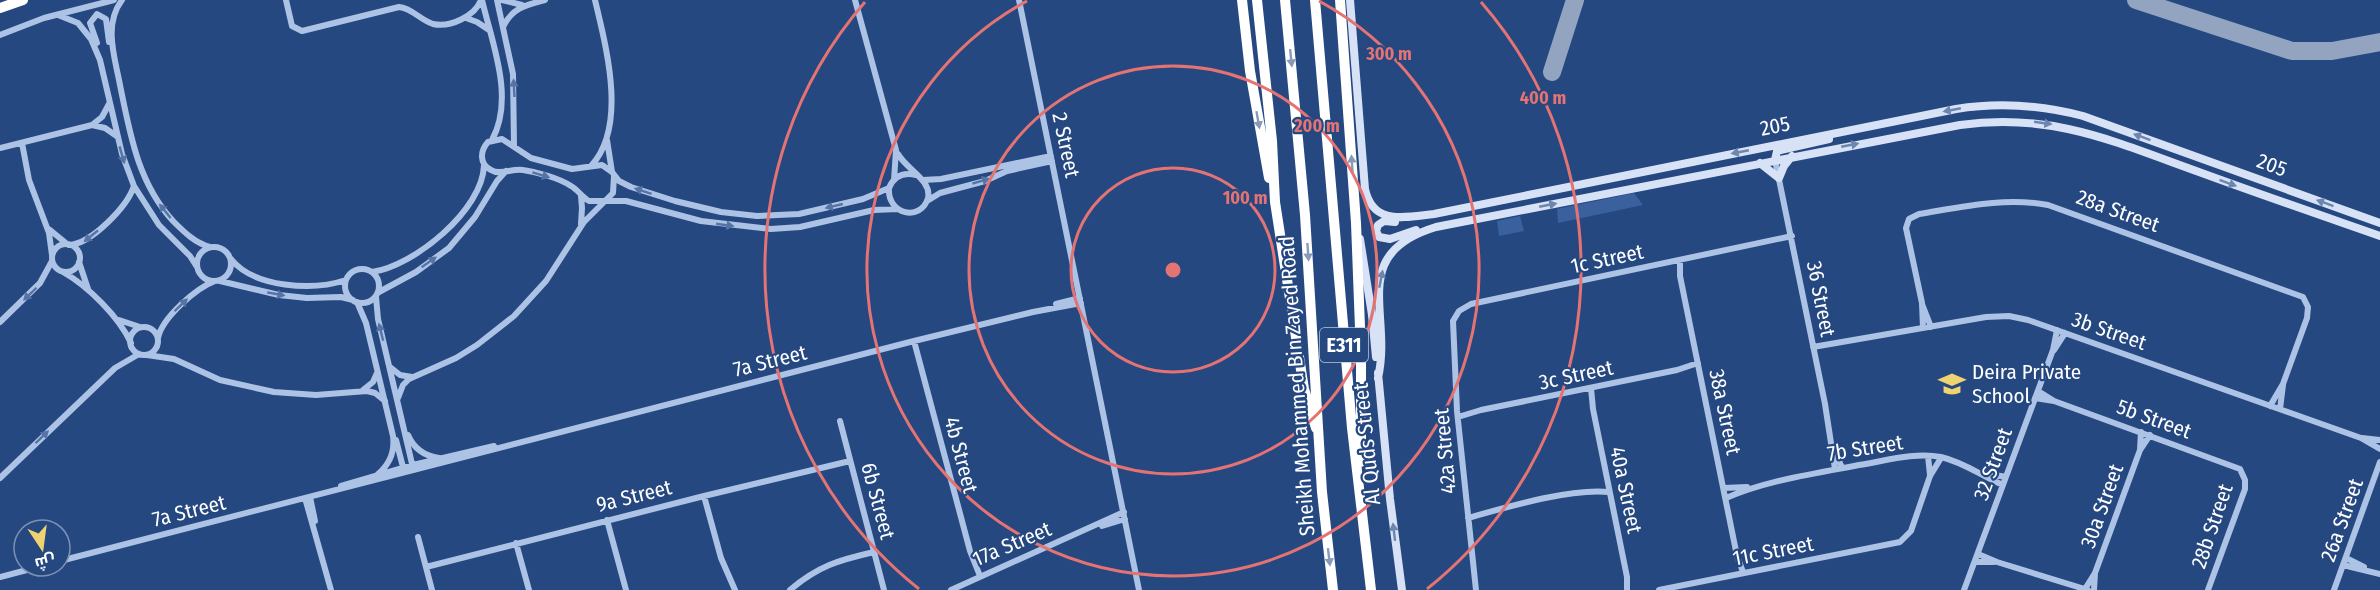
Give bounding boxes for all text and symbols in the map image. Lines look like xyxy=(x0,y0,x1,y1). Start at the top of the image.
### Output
text: 300 m xyxy=(1365,43,1412,65)
one-way arrow xyxy=(1286,49,1296,68)
one-way arrow xyxy=(509,79,518,98)
text: 400 m xyxy=(1520,87,1566,109)
one-way arrow xyxy=(1942,105,1961,114)
street label: 2 Street xyxy=(1046,110,1086,180)
street label: 205 xyxy=(1758,110,1792,142)
one-way arrow xyxy=(1254,111,1263,130)
text: 200 m xyxy=(1293,115,1340,137)
one-way arrow xyxy=(2033,119,2052,128)
one-way arrow xyxy=(2133,131,2151,141)
one-way arrow xyxy=(1841,140,1860,149)
one-way arrow xyxy=(118,146,128,164)
one-way arrow xyxy=(1730,148,1749,157)
street label: 205 xyxy=(2254,148,2290,182)
one-way arrow xyxy=(1347,155,1357,174)
one-way arrow xyxy=(532,171,550,180)
one-way arrow xyxy=(972,176,990,186)
one-way arrow xyxy=(2219,178,2237,188)
street label: 28a Street xyxy=(2073,184,2163,238)
one-way arrow xyxy=(634,185,652,195)
text: 100 m xyxy=(1223,187,1267,209)
one-way arrow xyxy=(2316,198,2334,208)
one-way arrow xyxy=(1538,200,1557,209)
one-way arrow xyxy=(825,202,843,212)
one-way arrow xyxy=(159,203,172,219)
one-way arrow xyxy=(715,220,734,229)
one-way arrow xyxy=(83,229,99,242)
street label: Sheikh Mohammed Bin Zayed Road xyxy=(1274,235,1320,537)
street label: 1c Street xyxy=(1568,239,1646,279)
one-way arrow xyxy=(1303,243,1313,262)
one-way arrow xyxy=(421,256,437,268)
street label: 36 Street xyxy=(1801,259,1841,339)
centre of rings xyxy=(1163,260,1183,280)
one-way arrow xyxy=(1377,269,1386,288)
one-way arrow xyxy=(22,287,37,301)
one-way arrow xyxy=(267,290,286,299)
one-way arrow xyxy=(174,299,188,313)
street label: 3b Street xyxy=(2068,306,2150,356)
one-way arrow xyxy=(376,323,385,341)
road number: E311 xyxy=(1320,328,1368,362)
street label: 7a Street xyxy=(731,339,810,383)
street label: 3c Street xyxy=(1537,354,1616,396)
place label: Deira Private School xyxy=(1972,359,2081,409)
street label: 38a Street xyxy=(1703,367,1747,457)
school or university icon: Deira Private School xyxy=(1937,369,1967,399)
street label: Al Quds Street xyxy=(1348,382,1386,506)
street label: 5b Street xyxy=(2113,394,2195,444)
street label: 42a Street xyxy=(1428,407,1462,495)
street label: 4b Street xyxy=(938,414,984,496)
street label: 32 Street xyxy=(1968,424,2018,504)
street label: 7b Street xyxy=(1825,429,1905,467)
one-way arrow xyxy=(35,430,50,444)
street label: 40a Street xyxy=(1604,444,1648,536)
street label: 6b Street xyxy=(855,460,901,542)
street label: 30a Street xyxy=(2075,460,2129,551)
street label: 9a Street xyxy=(594,474,675,518)
street label: 26a Street xyxy=(2315,475,2369,565)
street label: 28b Street xyxy=(2185,480,2239,572)
street label: 7a Street xyxy=(150,489,229,533)
street label: 17a Street xyxy=(969,516,1055,572)
north arrow xyxy=(12,518,72,578)
one-way arrow xyxy=(1390,522,1399,541)
street label: 11c Street xyxy=(1730,530,1816,572)
one-way arrow xyxy=(1324,548,1334,567)
text: ش xyxy=(33,551,57,574)

